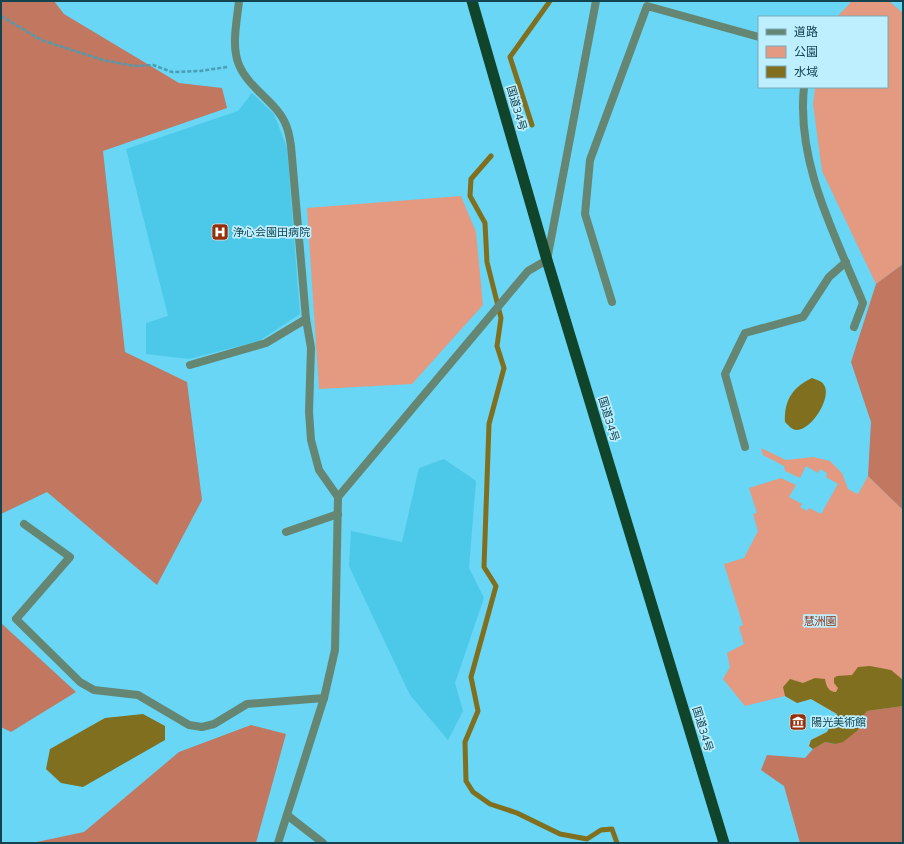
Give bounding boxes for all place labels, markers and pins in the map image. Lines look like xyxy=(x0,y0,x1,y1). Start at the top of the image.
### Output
hospital icon: 浄心会園田病院 xyxy=(210,222,230,242)
place label: 浄心会園田病院 xyxy=(233,225,310,239)
museum icon: 陽光美術館 xyxy=(788,712,808,732)
place label: 陽光美術館 xyxy=(811,715,866,729)

